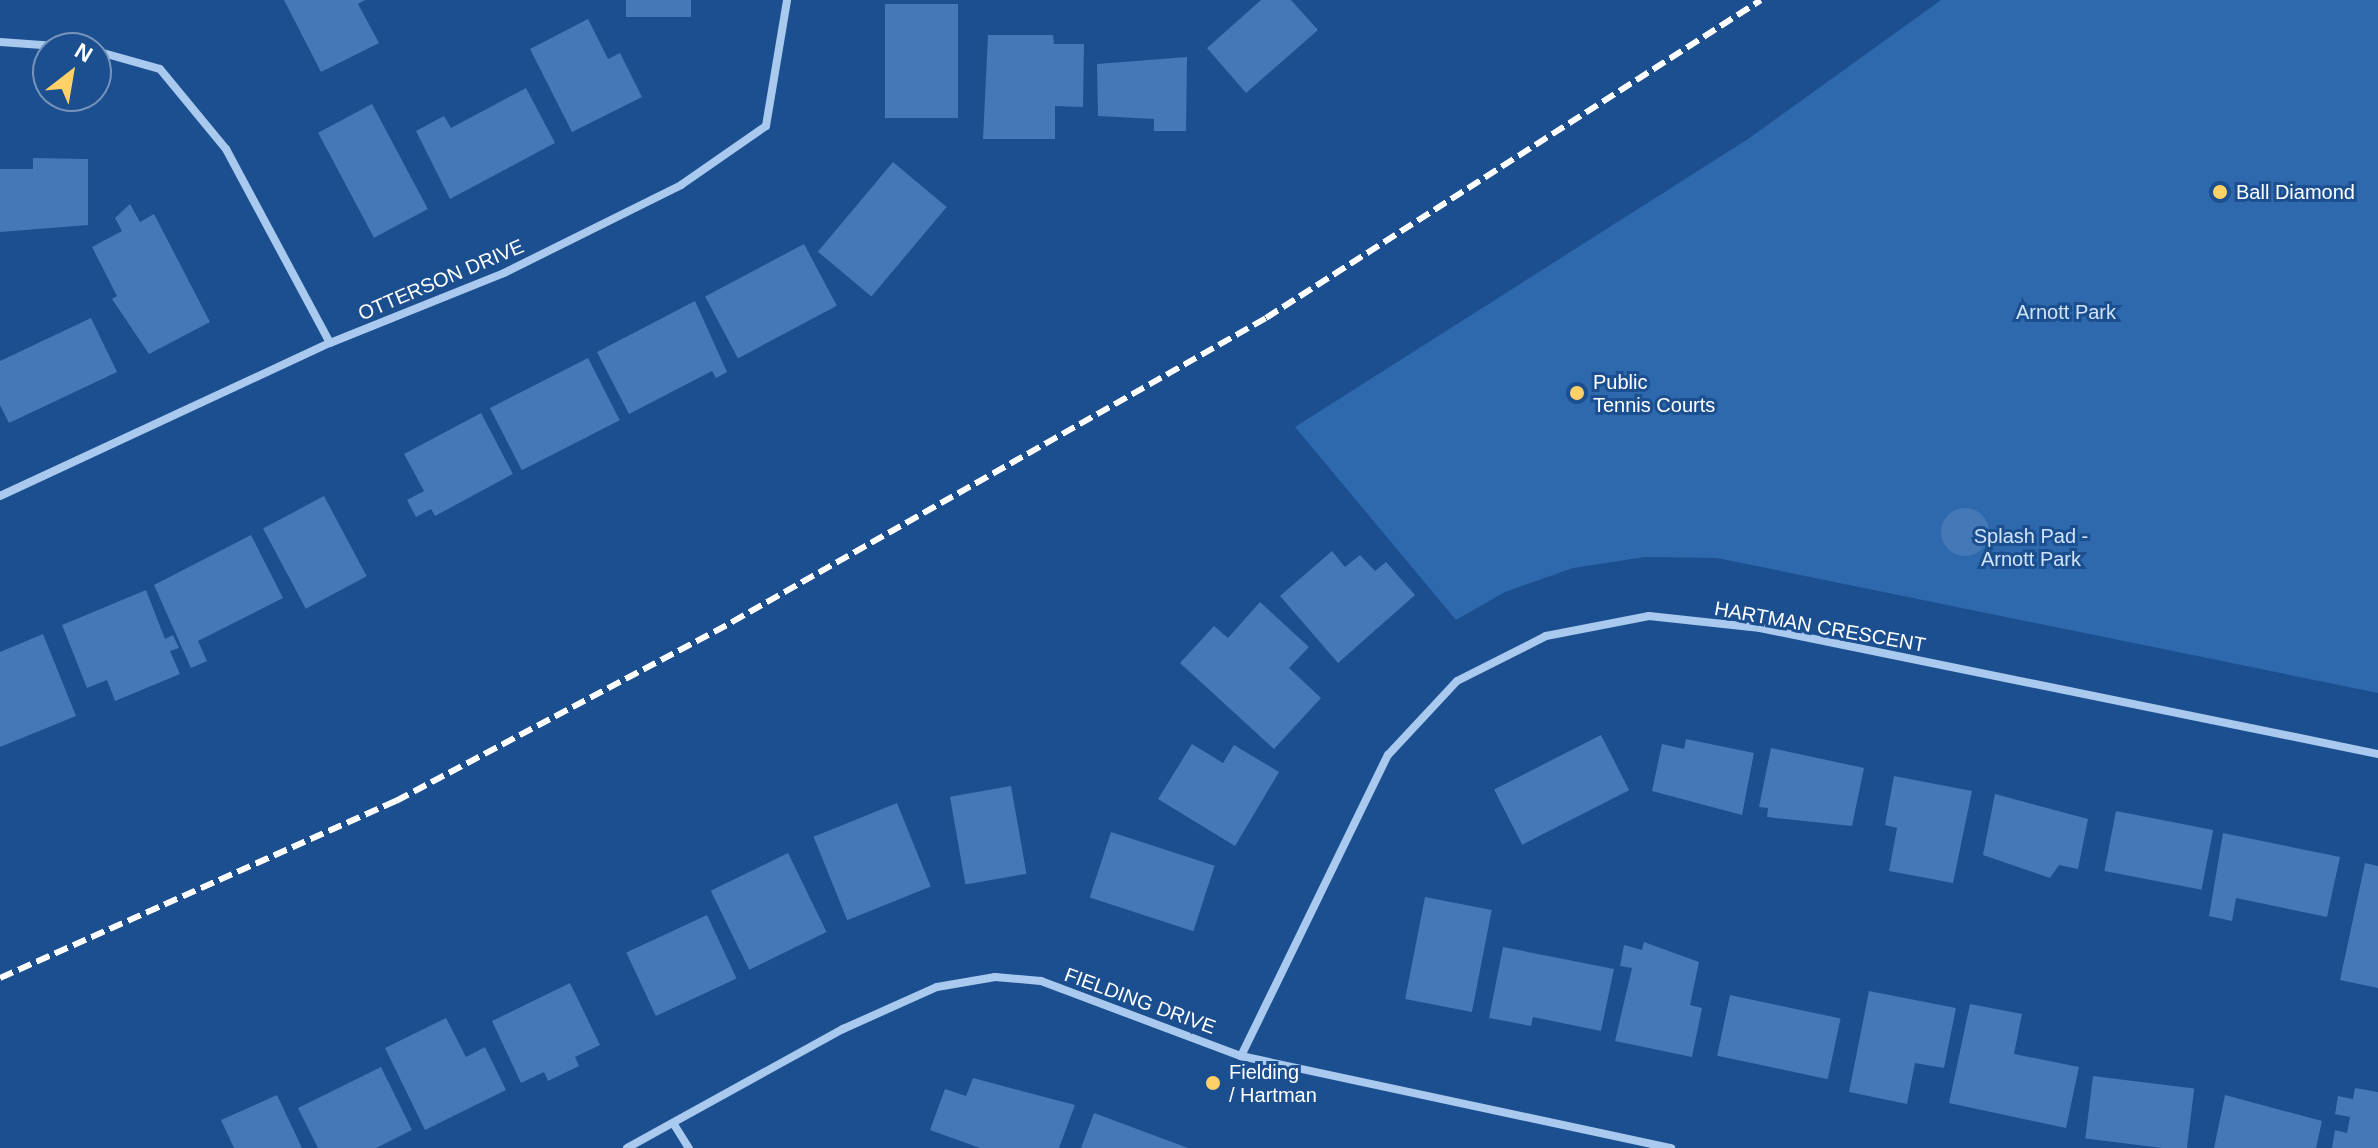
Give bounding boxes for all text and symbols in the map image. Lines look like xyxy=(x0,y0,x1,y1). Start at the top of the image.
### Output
north arrow xyxy=(32,32,112,112)
text: N xyxy=(70,38,97,68)
place label: Ball Diamond xyxy=(2236,180,2355,204)
marker: Ball Diamond xyxy=(2211,183,2229,201)
street label: OTTERSON DRIVE xyxy=(354,234,528,326)
park label: Arnott Park xyxy=(2016,300,2116,324)
place label: Public Tennis Courts xyxy=(1593,370,1715,417)
marker: Public Tennis Courts xyxy=(1568,384,1586,402)
park label: Splash Pad - Arnott Park xyxy=(1974,525,2088,572)
street label: HARTMAN CRESCENT xyxy=(1712,597,1928,657)
street label: FIELDING DRIVE xyxy=(1061,963,1219,1039)
place label: Fielding / Hartman xyxy=(1229,1060,1317,1107)
marker: Fielding / Hartman xyxy=(1204,1074,1222,1092)

